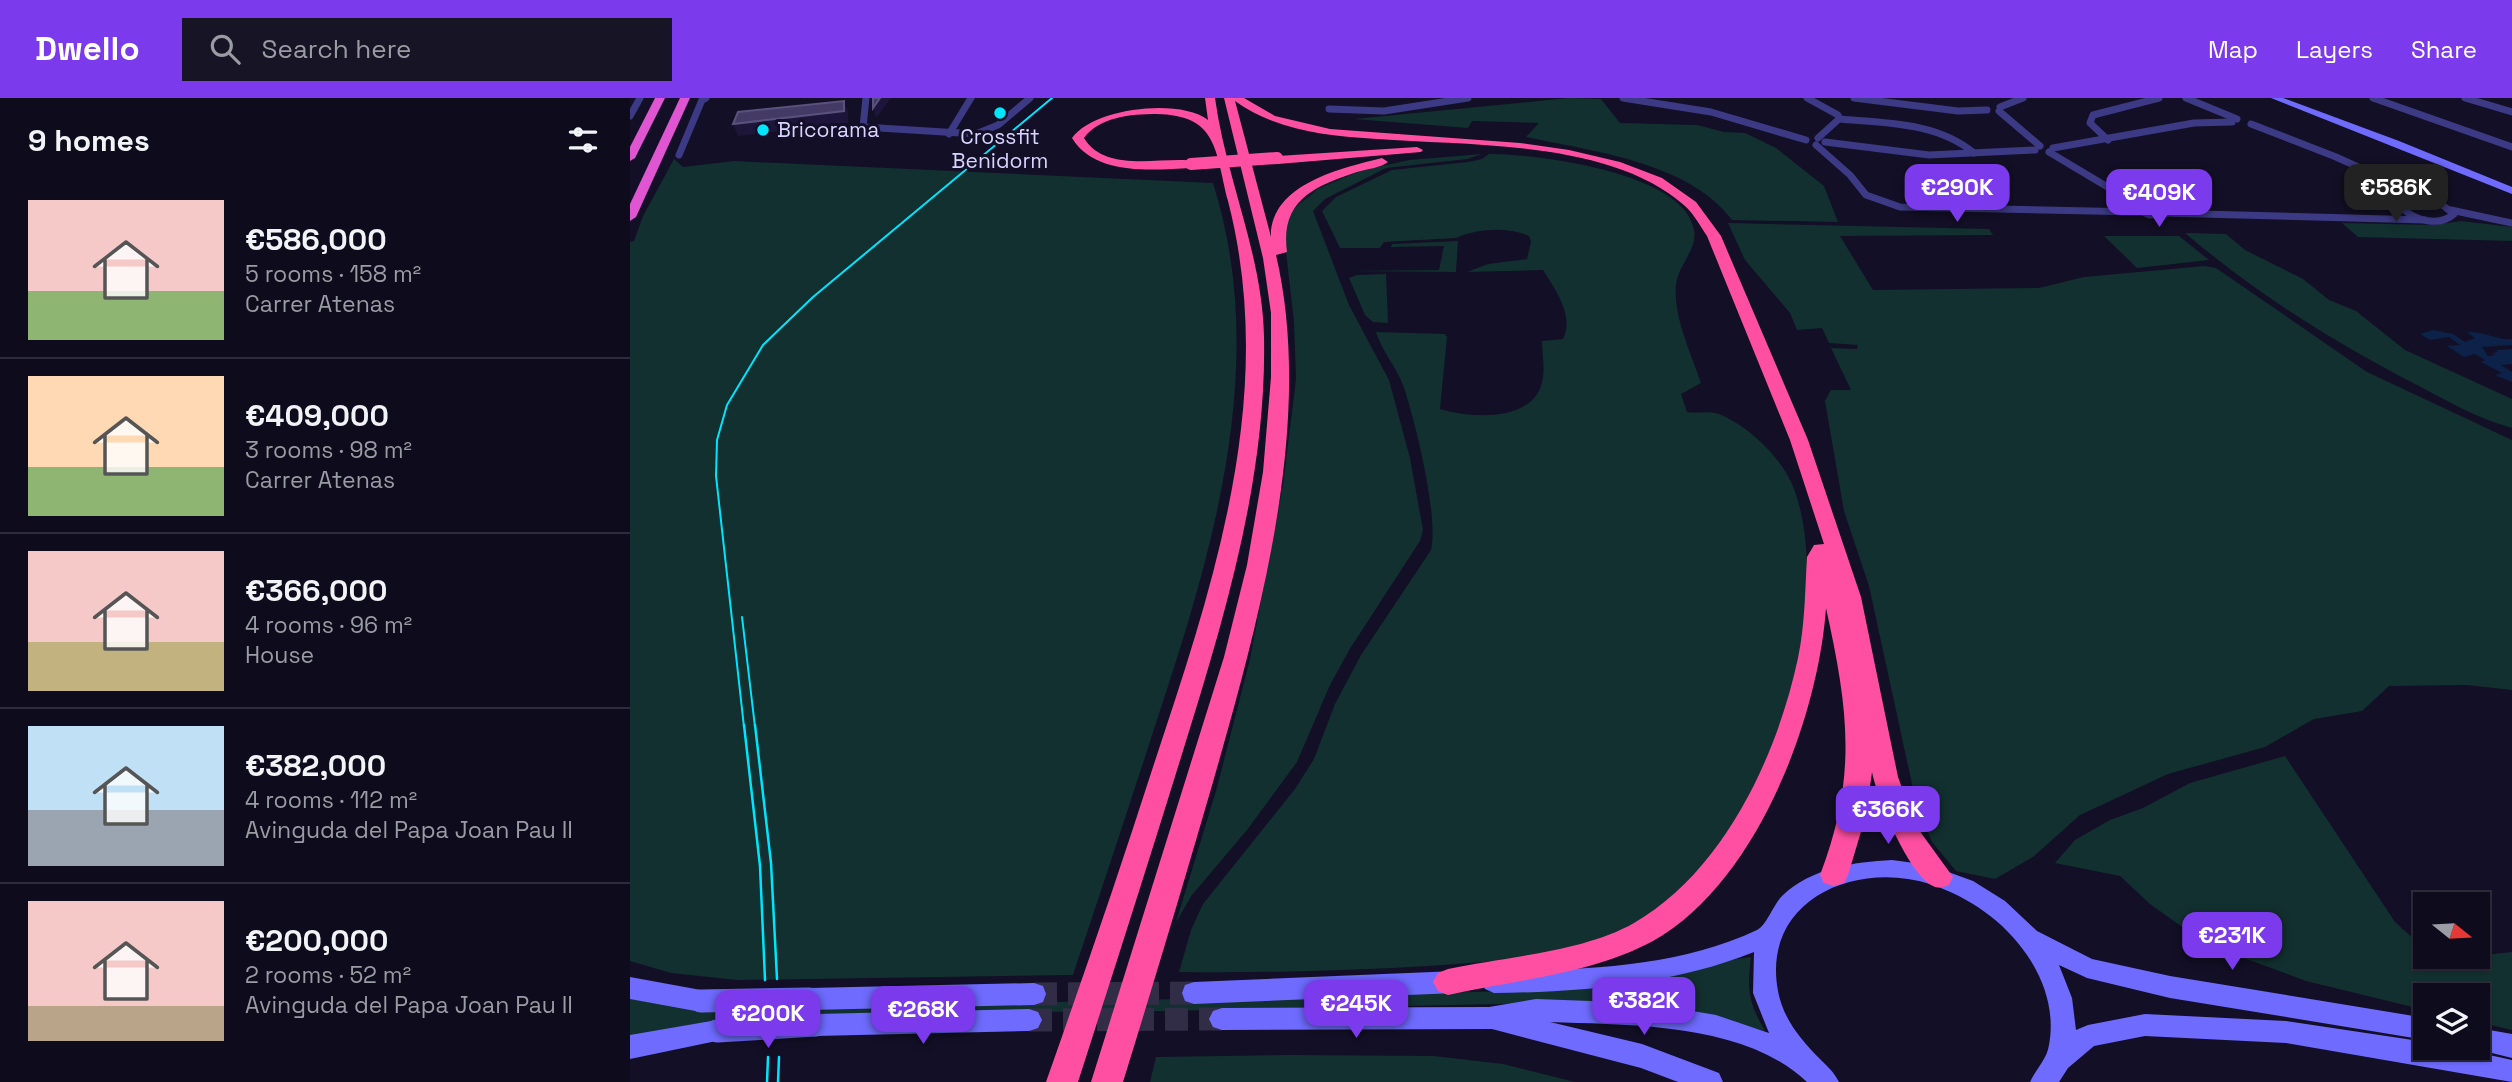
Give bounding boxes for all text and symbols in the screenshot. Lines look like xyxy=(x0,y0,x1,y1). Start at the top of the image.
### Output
search box xyxy=(182,18,672,81)
text: Dwello xyxy=(35,28,140,70)
icon: search xyxy=(206,30,244,68)
text: Search here xyxy=(262,32,411,66)
text: Map xyxy=(2208,34,2258,65)
text: Layers xyxy=(2296,34,2373,65)
text: Share xyxy=(2411,34,2477,65)
marker: Crossfit Benidorm xyxy=(992,105,1008,121)
place label: Bricorama xyxy=(777,116,879,143)
text: 9 homes xyxy=(28,121,150,160)
icon: filters xyxy=(564,121,602,159)
marker: Bricorama xyxy=(755,122,771,138)
place label: Crossfit Benidorm xyxy=(952,123,1048,174)
pin: €290K xyxy=(1908,164,2006,224)
pin: €586K xyxy=(2347,164,2445,224)
pin: €409K xyxy=(2110,170,2208,229)
text: €290K xyxy=(1921,172,1993,202)
text: €586K xyxy=(2360,172,2432,202)
text: €409K xyxy=(2122,177,2196,207)
text: €586,000 xyxy=(245,220,387,259)
icon: home xyxy=(84,228,168,312)
text: 5 rooms · 158 m² xyxy=(245,259,421,289)
text: Carrer Atenas xyxy=(245,289,395,319)
text: €409,000 xyxy=(245,396,389,435)
icon: home xyxy=(84,404,168,488)
text: 3 rooms · 98 m² xyxy=(245,435,412,465)
text: Carrer Atenas xyxy=(245,465,395,495)
text: €366,000 xyxy=(245,571,387,610)
icon: home xyxy=(84,579,168,663)
text: 4 rooms · 96 m² xyxy=(245,610,412,640)
text: House xyxy=(245,640,314,670)
text: €382,000 xyxy=(245,746,386,785)
icon: home xyxy=(84,754,168,838)
text: 4 rooms · 112 m² xyxy=(245,785,417,815)
pin: €366K xyxy=(1839,786,1937,846)
text: €366K xyxy=(1852,794,1924,824)
text: Avinguda del Papa Joan Pau II xyxy=(245,815,573,845)
north arrow xyxy=(2413,892,2490,970)
map controls xyxy=(2413,892,2490,1060)
pin: €231K xyxy=(2183,912,2281,972)
text: €231K xyxy=(2198,920,2266,950)
text: €200,000 xyxy=(245,921,388,960)
icon: home xyxy=(84,929,168,1013)
text: 2 rooms · 52 m² xyxy=(245,960,411,990)
pin: €382K xyxy=(1595,978,1693,1037)
pin: €245K xyxy=(1307,981,1405,1040)
button: layers xyxy=(2413,983,2490,1060)
text: €382K xyxy=(1608,985,1680,1015)
pin: €268K xyxy=(874,986,972,1046)
text: €245K xyxy=(1320,988,1392,1018)
text: Avinguda del Papa Joan Pau II xyxy=(245,990,573,1020)
pin: €200K xyxy=(719,990,817,1050)
text: €268K xyxy=(887,994,959,1024)
text: €200K xyxy=(731,998,805,1028)

